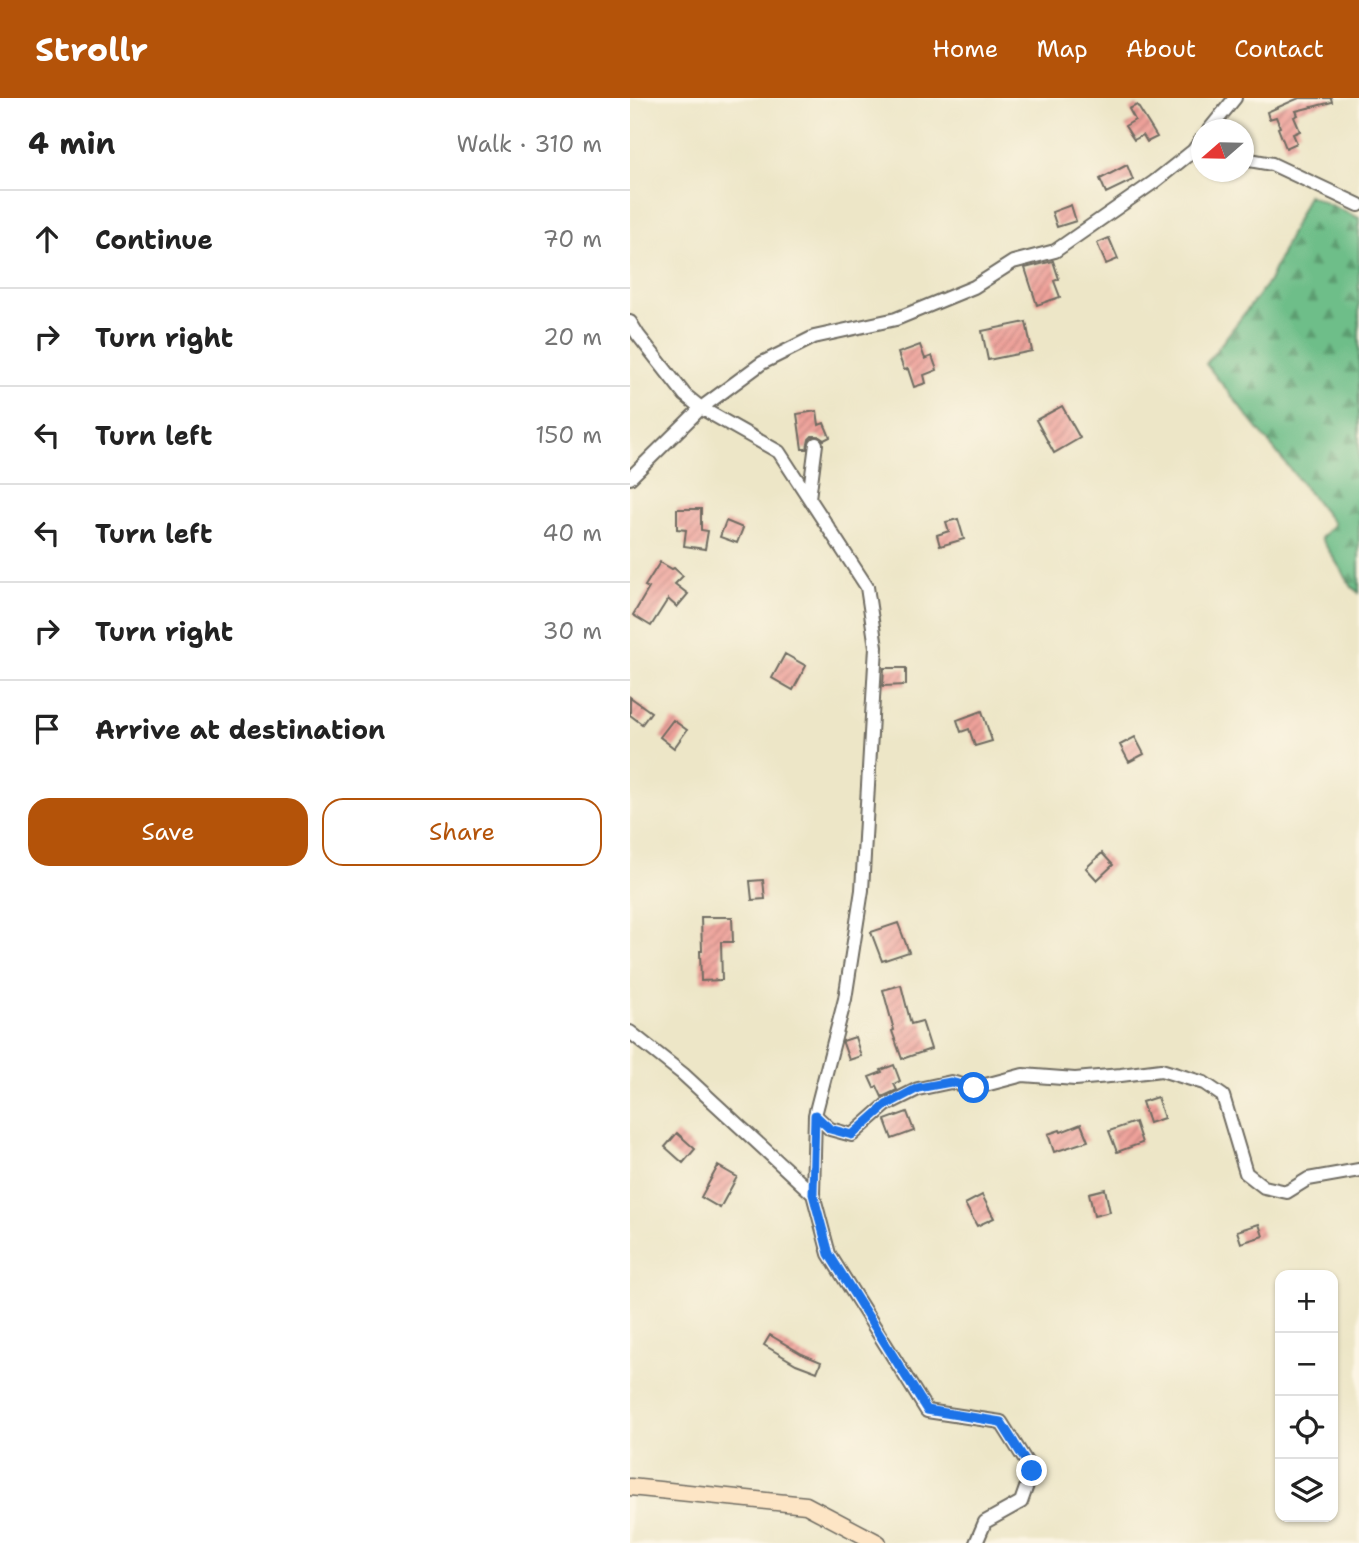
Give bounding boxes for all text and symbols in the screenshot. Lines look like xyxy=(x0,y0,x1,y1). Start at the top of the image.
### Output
text: Strollr xyxy=(35,27,148,72)
text: Home xyxy=(932,33,998,65)
text: Map xyxy=(1036,33,1088,65)
text: About xyxy=(1126,33,1196,65)
text: Contact xyxy=(1234,33,1324,65)
north arrow xyxy=(1191,119,1254,182)
text: 4 min xyxy=(28,123,115,164)
text: Walk · 310 m xyxy=(457,129,602,159)
icon: ahead xyxy=(28,220,66,258)
text: Continue xyxy=(95,222,213,257)
text: 70 m xyxy=(543,224,602,254)
icon: right xyxy=(28,318,66,356)
text: Turn right xyxy=(95,320,233,355)
text: 20 m xyxy=(543,322,602,352)
icon: left xyxy=(28,416,66,454)
text: Turn left xyxy=(95,418,212,453)
text: 150 m xyxy=(535,420,602,450)
icon: left xyxy=(28,514,66,552)
text: Turn left xyxy=(95,516,212,551)
text: 40 m xyxy=(542,518,602,548)
icon: right xyxy=(28,612,66,650)
text: Turn right xyxy=(95,614,233,649)
text: 30 m xyxy=(543,616,602,646)
icon: arrive xyxy=(28,710,66,748)
text: Arrive at destination xyxy=(95,712,385,747)
button: Save xyxy=(28,798,308,866)
button: Share xyxy=(322,798,602,866)
route start xyxy=(958,1072,989,1103)
map controls xyxy=(1275,1270,1338,1522)
button: + xyxy=(1275,1270,1338,1333)
button: − xyxy=(1275,1333,1338,1396)
button: locate xyxy=(1275,1396,1338,1459)
route end xyxy=(1016,1455,1047,1486)
button: layers xyxy=(1275,1459,1338,1522)

